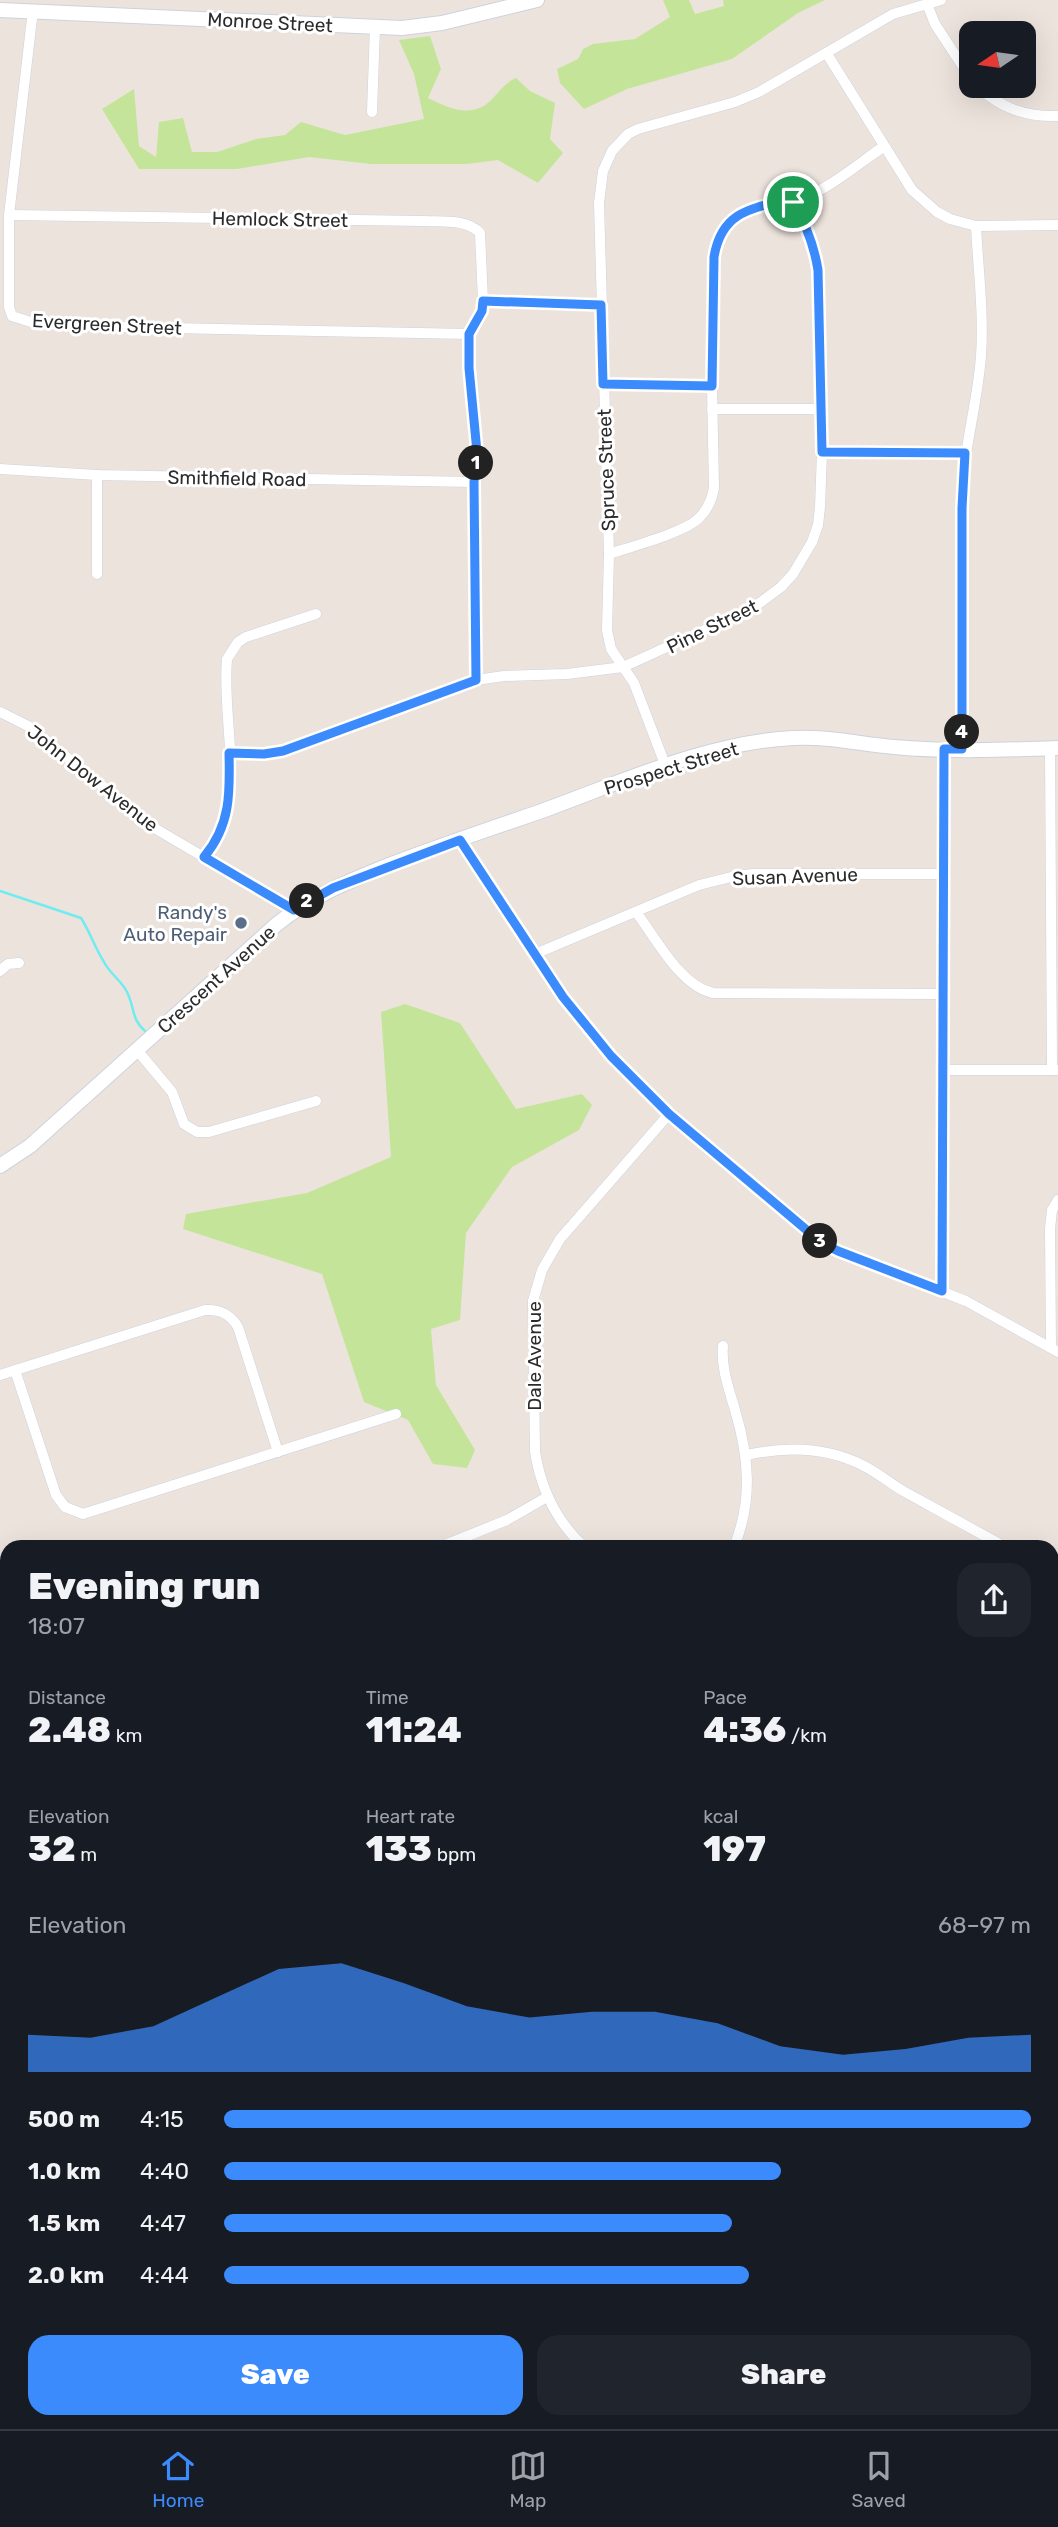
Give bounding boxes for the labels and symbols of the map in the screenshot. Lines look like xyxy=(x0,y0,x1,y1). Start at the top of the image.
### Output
street label: Monroe Street xyxy=(207,8,334,37)
north arrow xyxy=(959,21,1036,98)
pin xyxy=(763,172,823,232)
street label: Hemlock Street xyxy=(212,207,349,232)
street label: Evergreen Street xyxy=(32,309,183,340)
street label: Spruce Street xyxy=(593,408,620,532)
pin: 1 xyxy=(458,446,494,480)
street label: Smithfield Road xyxy=(167,466,307,491)
street label: Pine Street xyxy=(663,594,762,658)
pin: 4 xyxy=(944,714,979,750)
street label: John Dow Avenue xyxy=(23,720,163,837)
street label: Prospect Street xyxy=(601,737,742,800)
street label: Susan Avenue xyxy=(732,863,858,890)
pin: 2 xyxy=(290,884,324,918)
place label: Randy's Auto Repair xyxy=(123,901,228,946)
marker: Randy's Auto Repair xyxy=(233,915,249,931)
street label: Crescent Avenue xyxy=(153,920,280,1038)
pin: 3 xyxy=(802,1224,838,1258)
street label: Dale Avenue xyxy=(523,1301,546,1411)

